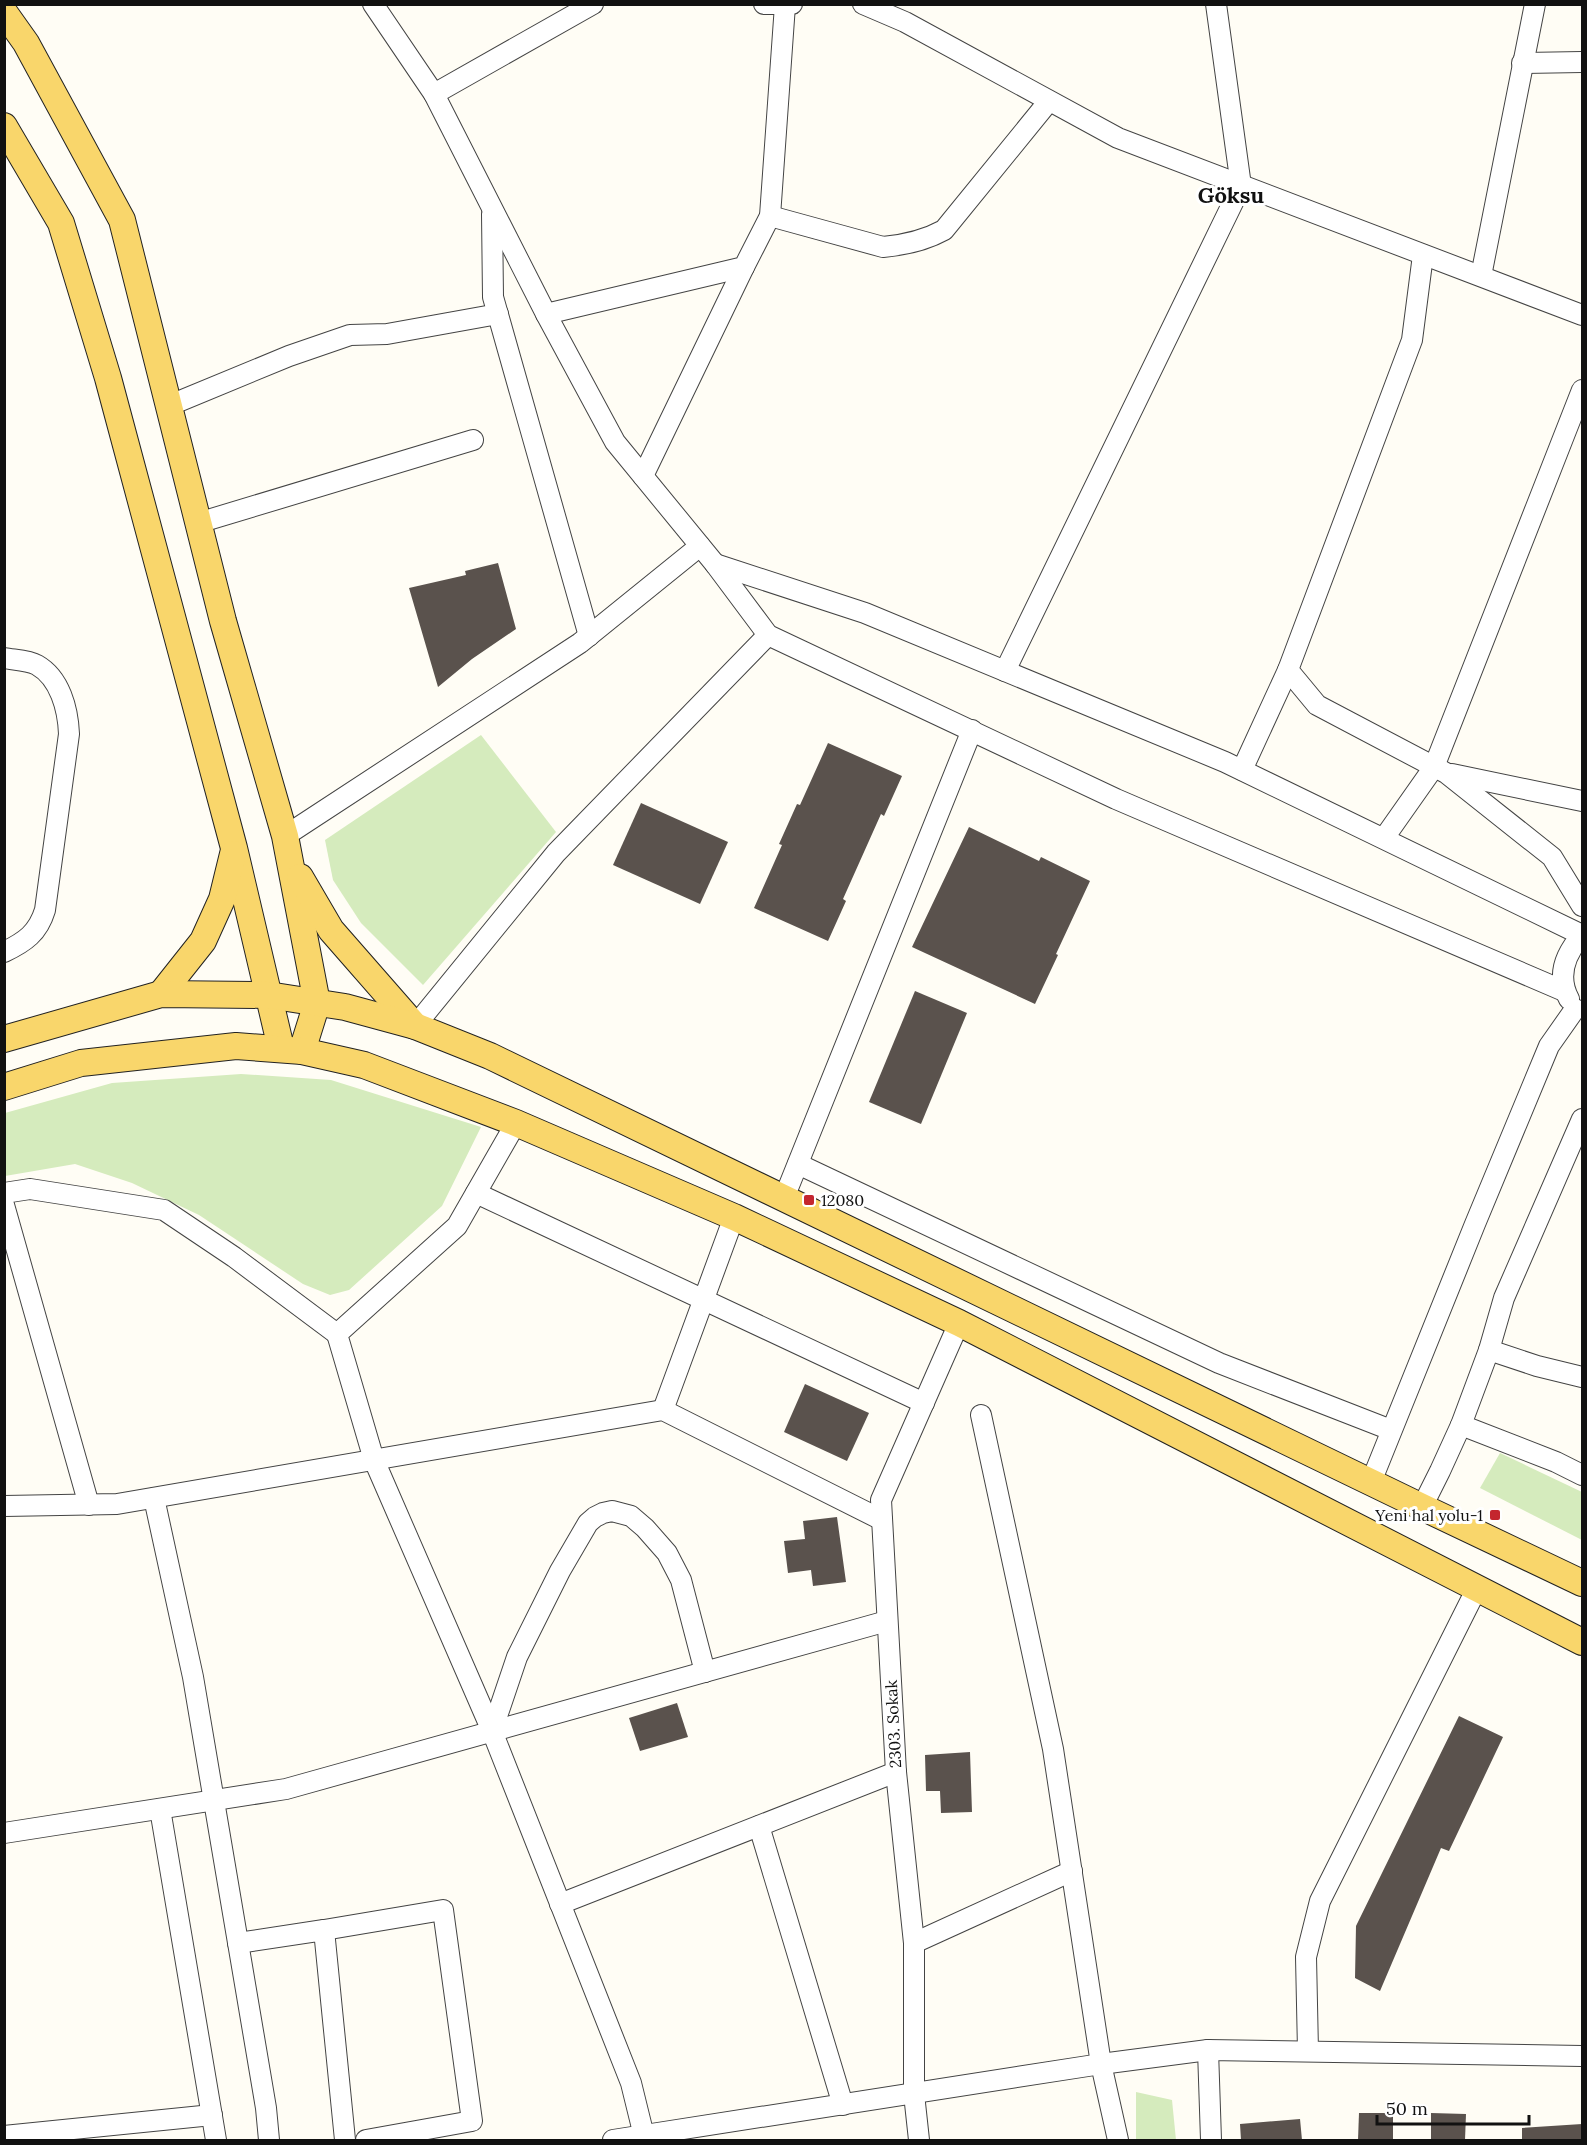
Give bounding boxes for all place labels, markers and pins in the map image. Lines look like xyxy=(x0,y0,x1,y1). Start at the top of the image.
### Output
place label: 12080 xyxy=(821,1190,864,1210)
marker: 12080 xyxy=(802,1193,816,1207)
place label: Yeni hal yolu-1 xyxy=(1374,1505,1483,1525)
marker: Yeni hal yolu-1 xyxy=(1488,1508,1502,1522)

